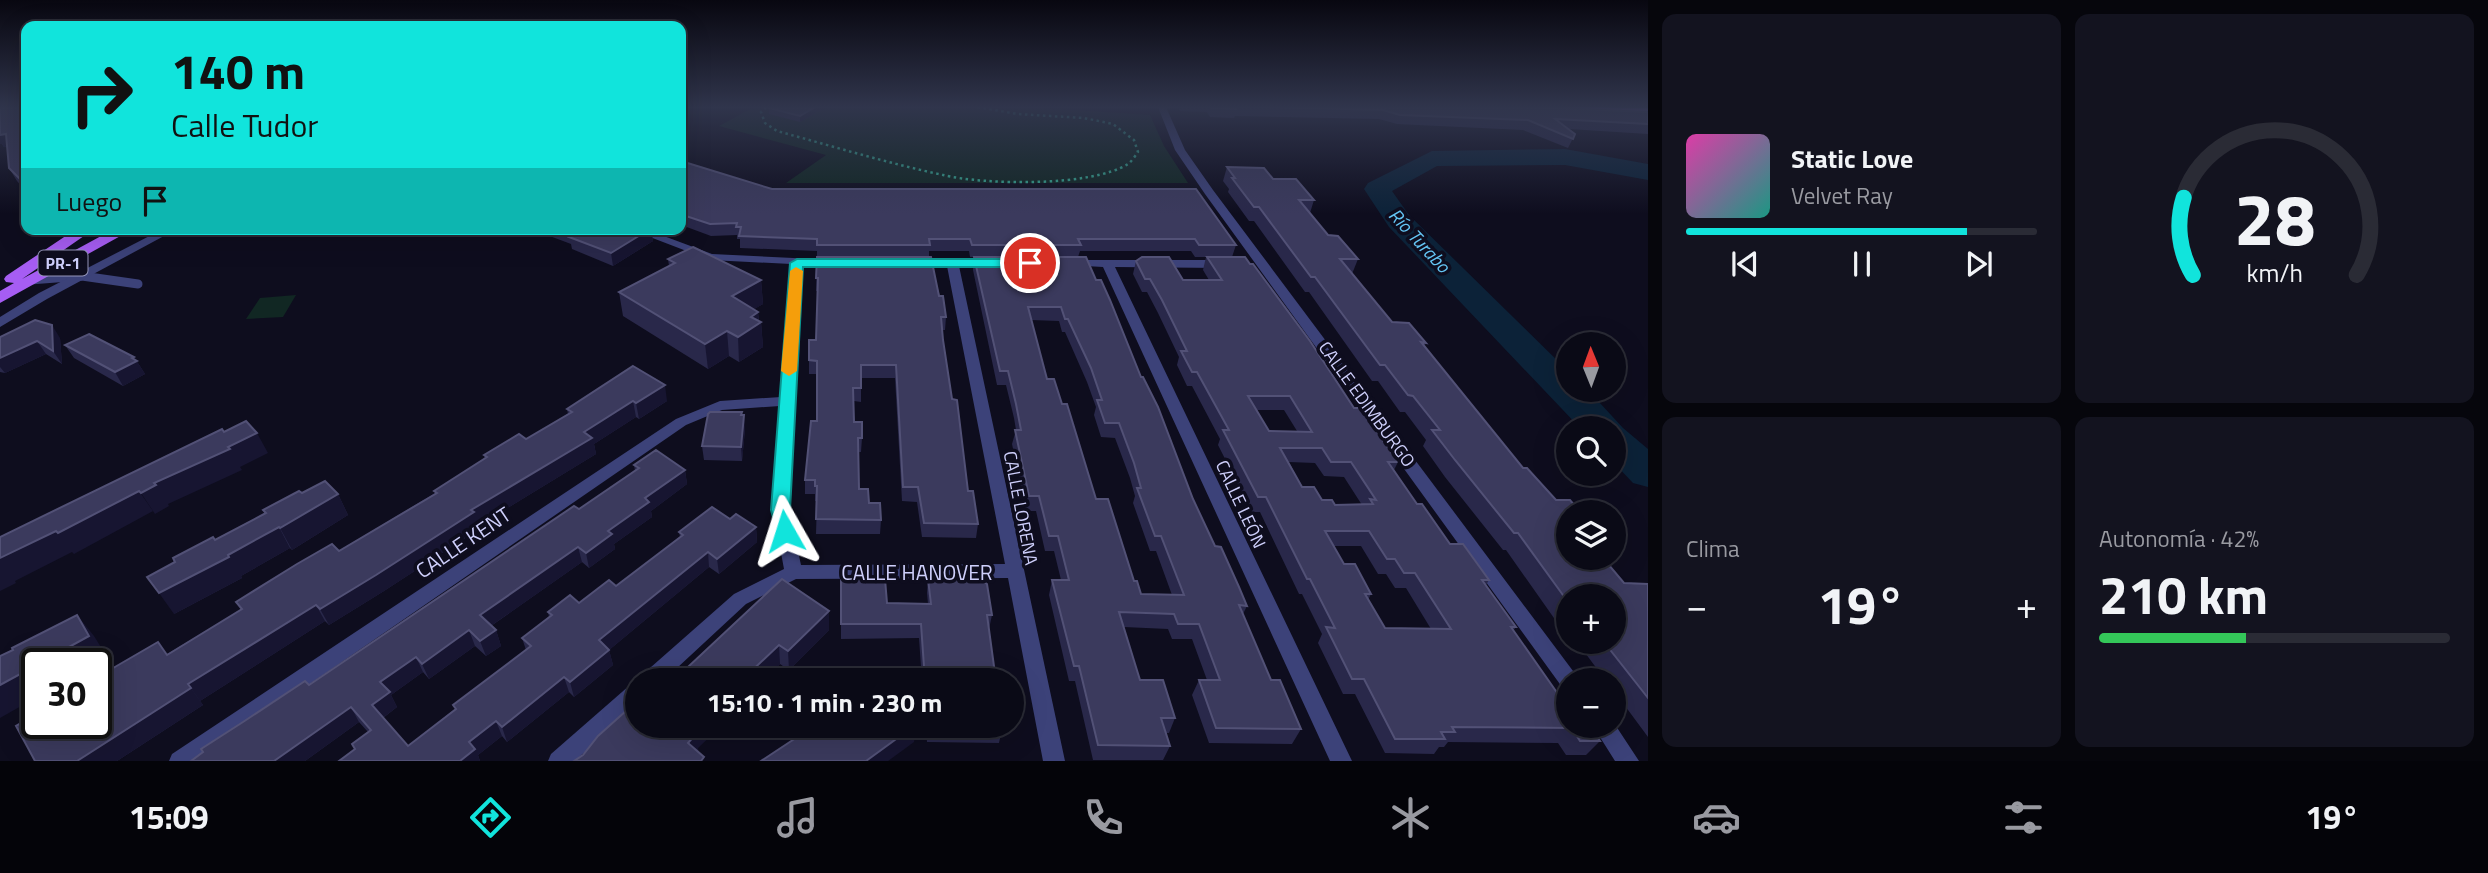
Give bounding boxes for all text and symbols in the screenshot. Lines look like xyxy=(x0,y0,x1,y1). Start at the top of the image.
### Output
text: 140 m xyxy=(171,33,305,108)
icon: right xyxy=(56,49,147,140)
text: Calle Tudor xyxy=(171,101,318,149)
text: Static Love xyxy=(1791,139,1913,178)
text: 28 xyxy=(2234,163,2315,273)
text: Velvet Ray xyxy=(1791,178,1893,213)
text: Luego xyxy=(56,182,122,221)
icon: arrive xyxy=(136,182,174,220)
water label: Río Turabo xyxy=(1382,201,1458,279)
pin xyxy=(1000,233,1060,293)
icon: arrive xyxy=(1011,244,1049,282)
icon: previous xyxy=(1726,245,1764,283)
icon: pause xyxy=(1843,245,1881,283)
icon: next xyxy=(1960,245,1998,283)
road number: PR-1 xyxy=(38,250,88,276)
text: km/h xyxy=(2246,254,2303,292)
north arrow xyxy=(1556,332,1626,402)
map controls xyxy=(1556,332,1626,738)
street label: CALLE EDIMBURGO xyxy=(1312,336,1422,472)
button: search xyxy=(1556,416,1626,486)
street label: CALLE LORENA xyxy=(997,449,1045,568)
street label: CALLE LEÓN xyxy=(1209,456,1273,552)
position arrow xyxy=(748,494,822,568)
street label: CALLE KENT xyxy=(409,498,517,586)
button: layers xyxy=(1556,500,1626,570)
text: Autonomía · 42% xyxy=(2099,521,2259,556)
text: Clima xyxy=(1686,531,1740,566)
text: 210 km xyxy=(2099,555,2268,634)
street label: CALLE HANOVER xyxy=(841,556,993,588)
text: 19° xyxy=(1818,565,1905,644)
text: − xyxy=(1686,576,1707,634)
text: + xyxy=(2016,576,2037,634)
button: + xyxy=(1556,584,1626,654)
speed limit sign: 30 xyxy=(21,648,112,739)
button: − xyxy=(1556,668,1626,738)
text: 15:10 · 1 min · 230 m xyxy=(707,683,942,722)
text: 15:09 xyxy=(129,793,209,841)
icon: directions xyxy=(466,793,515,842)
icon: music xyxy=(773,793,822,842)
icon: phone xyxy=(1079,793,1128,842)
icon: climate xyxy=(1386,793,1435,842)
icon: car xyxy=(1692,793,1741,842)
icon: filters xyxy=(1999,793,2048,842)
text: 19° xyxy=(2305,793,2359,841)

